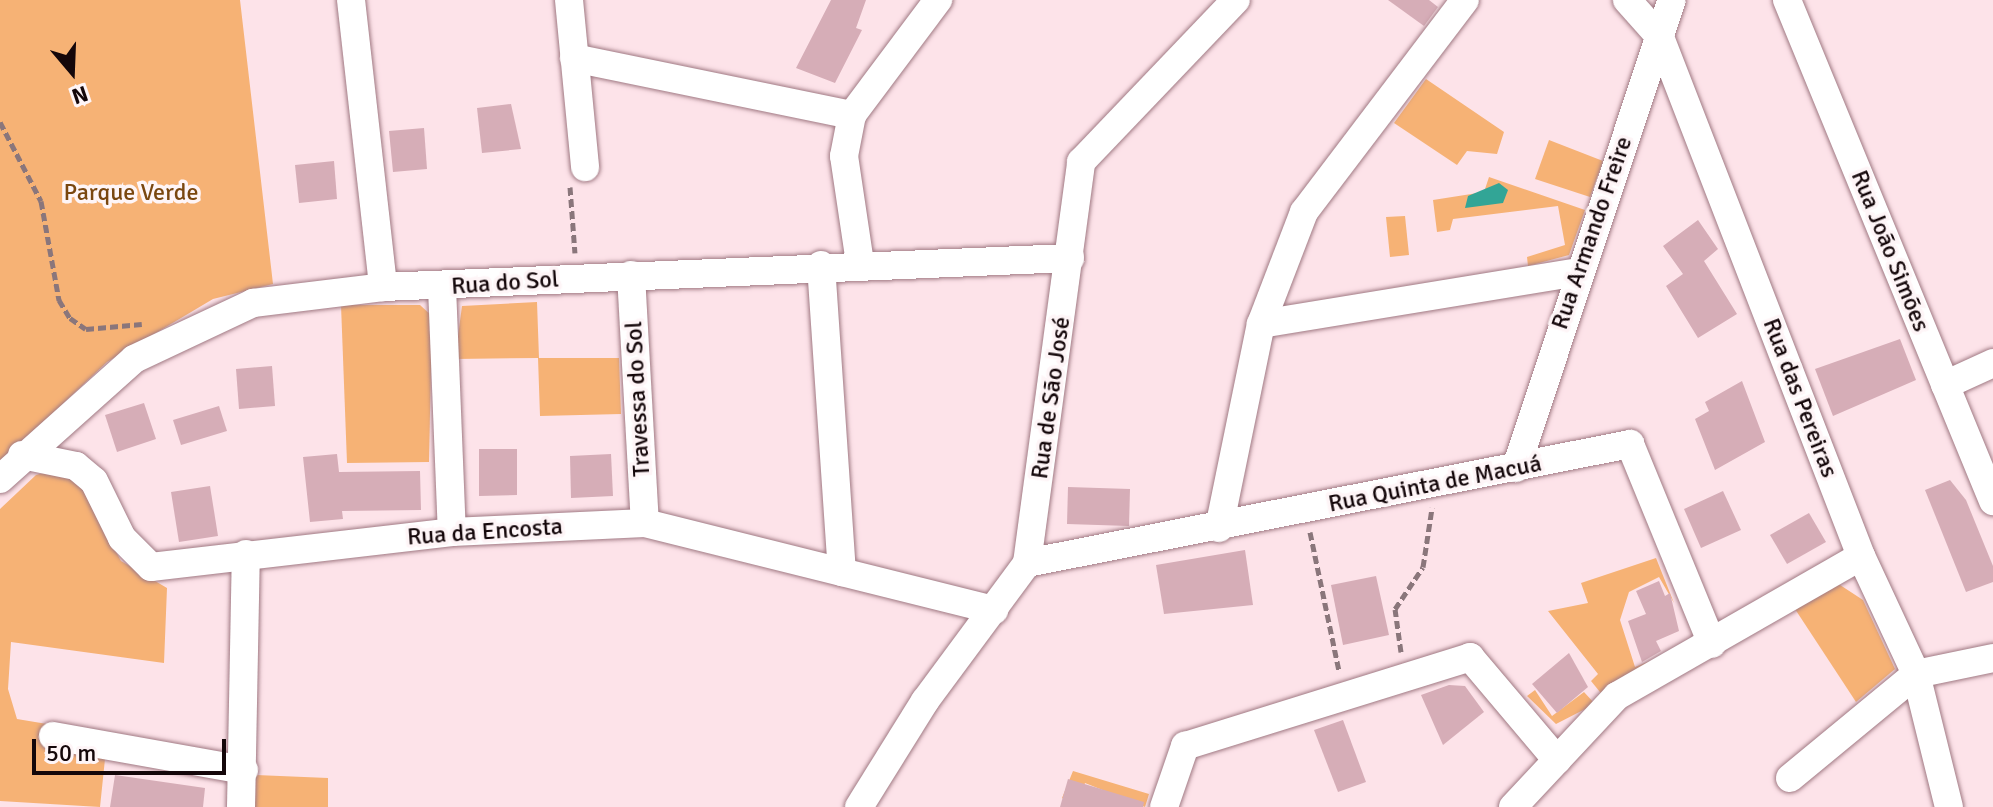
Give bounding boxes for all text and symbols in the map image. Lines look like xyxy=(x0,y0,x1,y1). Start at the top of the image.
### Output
north arrow xyxy=(32,32,112,112)
text: N xyxy=(68,80,92,110)
street label: Rua Armando Freire xyxy=(1545,133,1639,333)
street label: Rua João Simões xyxy=(1845,166,1935,336)
park label: Parque Verde xyxy=(64,179,198,207)
street label: Rua do Sol xyxy=(450,265,560,301)
street label: Rua das Pereiras xyxy=(1756,314,1844,482)
street label: Rua de São José xyxy=(1025,315,1077,481)
street label: Travessa do Sol xyxy=(620,321,656,477)
street label: Rua Quinta de Macuá xyxy=(1326,449,1544,519)
street label: Rua da Encosta xyxy=(406,512,564,552)
scale bar xyxy=(36,723,230,773)
text: 50 m xyxy=(46,738,96,768)

